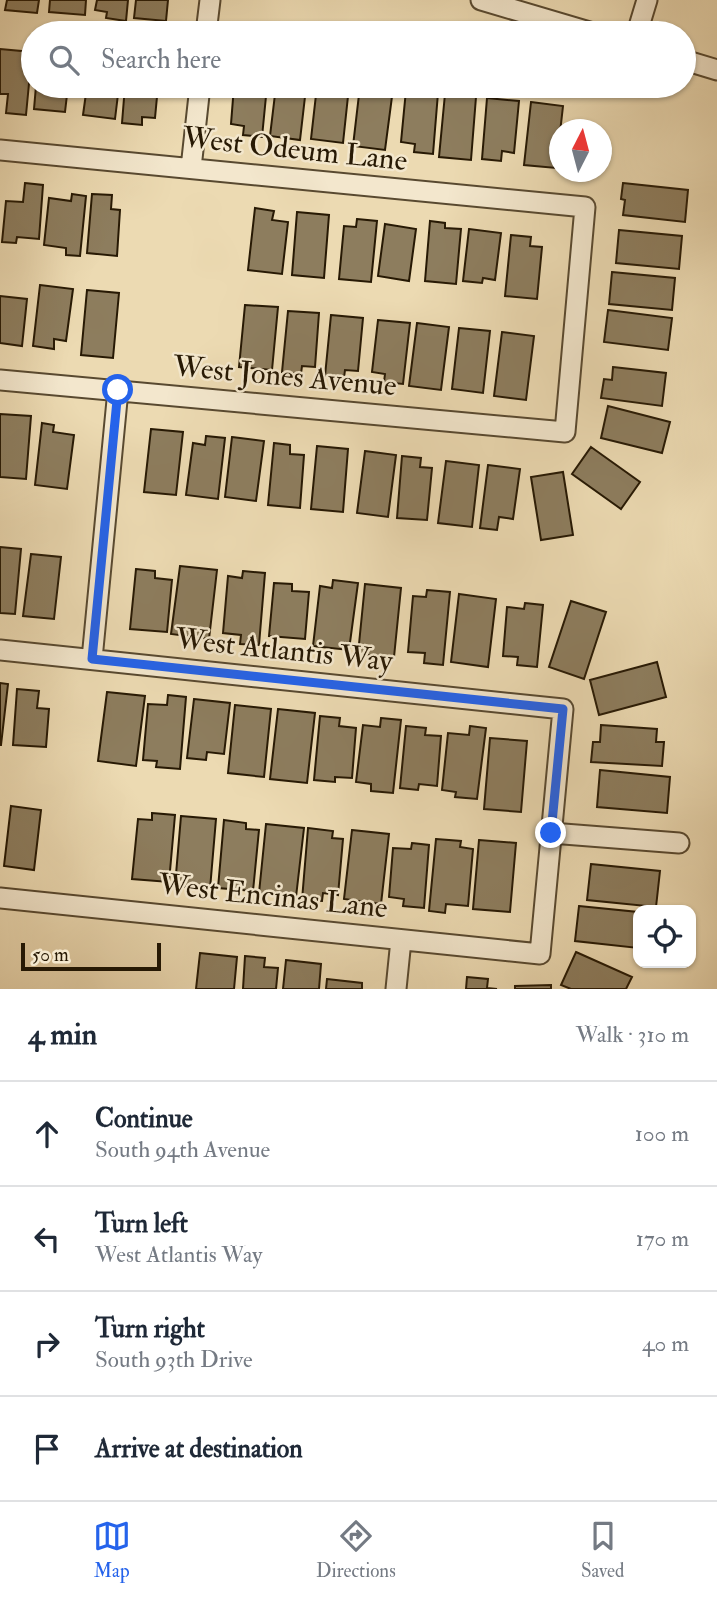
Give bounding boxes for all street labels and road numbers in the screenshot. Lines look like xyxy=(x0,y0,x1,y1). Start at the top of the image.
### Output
street label: West Odeum Lane xyxy=(180,119,409,179)
street label: West Jones Avenue xyxy=(171,348,398,404)
street label: West Atlantis Way xyxy=(173,620,395,680)
street label: West Encinas Lane xyxy=(156,865,389,926)

